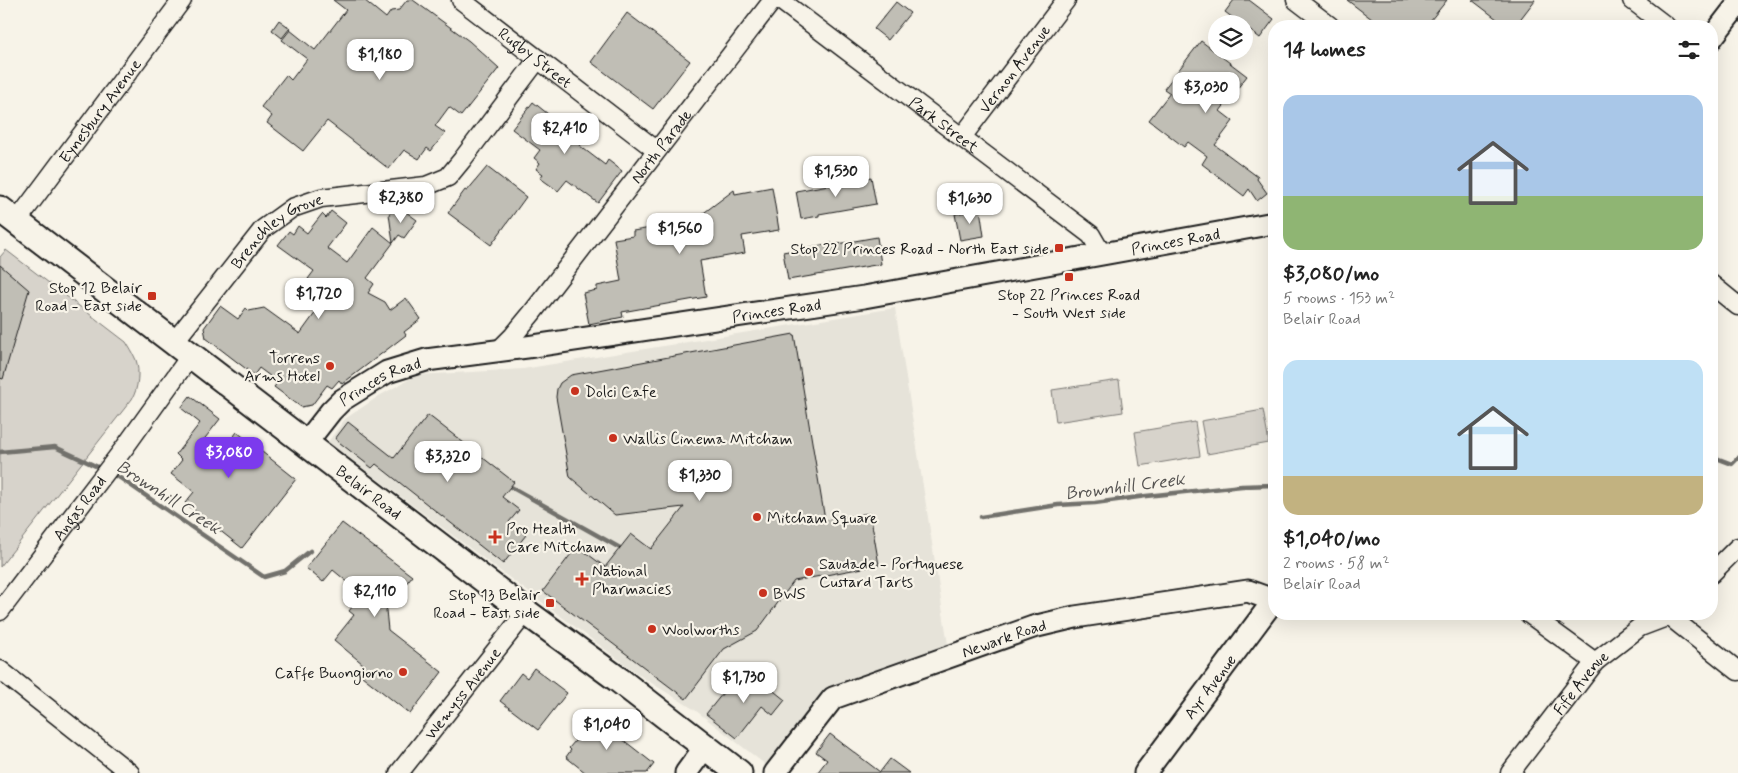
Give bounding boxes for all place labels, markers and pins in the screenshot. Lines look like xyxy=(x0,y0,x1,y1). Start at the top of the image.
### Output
pin: $1,180 xyxy=(339,38,421,81)
pin: $3,030 xyxy=(1165,72,1247,114)
pin: $2,410 xyxy=(524,112,606,155)
pin: $1,530 xyxy=(795,156,877,198)
pin: $2,380 xyxy=(360,182,442,224)
pin: $1,630 xyxy=(929,182,1011,225)
pin: $1,560 xyxy=(639,212,721,255)
place label: Stop 22 Princes Road - North East side xyxy=(791,239,1049,260)
marker: Stop 22 Princes Road - North East side xyxy=(1053,242,1065,254)
marker: Stop 22 Princes Road - South West side xyxy=(1063,271,1075,283)
place label: Stop 12 Belair Road - East side xyxy=(35,278,143,317)
pin: $1,720 xyxy=(278,278,360,320)
place label: Stop 22 Princes Road - South West side xyxy=(998,285,1140,324)
marker: Stop 12 Belair Road - East side xyxy=(146,290,158,302)
place label: Torrens Arms Hotel xyxy=(244,348,320,387)
marker: Torrens Arms Hotel xyxy=(324,360,336,372)
place label: Dolci Cafe xyxy=(585,382,657,403)
marker: Dolci Cafe xyxy=(569,385,581,397)
place label: Wallis Cinema Mitcham xyxy=(623,429,792,450)
marker: Wallis Cinema Mitcham xyxy=(607,432,619,444)
pin: $3,080 xyxy=(188,436,270,479)
pin: $3,320 xyxy=(407,440,489,483)
pin: $1,330 xyxy=(659,460,741,502)
place label: Mitcham Square xyxy=(767,508,878,529)
marker: Mitcham Square xyxy=(751,511,763,523)
place label: Pro Health Care Mitcham xyxy=(506,519,607,558)
marker: Pro Health Care Mitcham xyxy=(488,530,502,544)
place label: Saudade - Portuguese Custard Tarts xyxy=(819,554,964,593)
place label: National Pharmacies xyxy=(592,561,671,600)
marker: Saudade - Portuguese Custard Tarts xyxy=(803,566,815,578)
marker: National Pharmacies xyxy=(576,573,588,585)
pin: $2,110 xyxy=(334,576,416,618)
place label: BWS xyxy=(773,584,805,605)
place label: Stop 13 Belair Road - East side xyxy=(433,585,541,624)
marker: BWS xyxy=(757,587,769,599)
marker: Stop 13 Belair Road - East side xyxy=(544,597,556,609)
place label: Woolworths xyxy=(662,620,739,641)
marker: Woolworths xyxy=(646,623,658,635)
pin: $1,730 xyxy=(703,662,785,704)
place label: Caffe Buongiorno xyxy=(275,663,393,685)
marker: Caffe Buongiorno xyxy=(397,666,409,678)
pin: $1,040 xyxy=(566,708,648,751)

